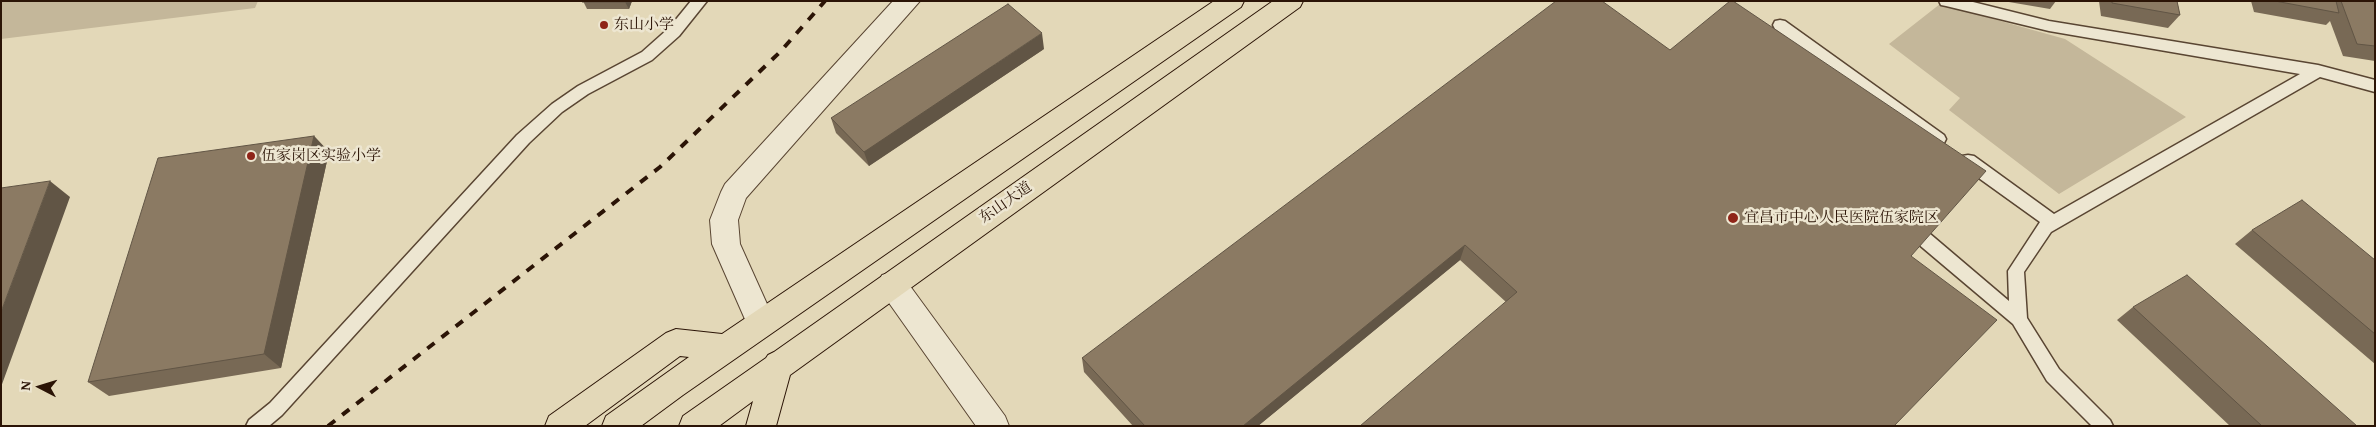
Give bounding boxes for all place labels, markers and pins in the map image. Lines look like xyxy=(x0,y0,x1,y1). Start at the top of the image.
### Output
place label: 东山小学 xyxy=(614,16,674,34)
marker: 东山小学 xyxy=(598,19,610,31)
place label: 伍家岗区实验小学 xyxy=(261,147,381,165)
marker: 伍家岗区实验小学 xyxy=(245,150,257,162)
place label: 宜昌市中心人民医院伍家院区 xyxy=(1744,209,1939,227)
marker: 宜昌市中心人民医院伍家院区 xyxy=(1726,211,1740,225)

